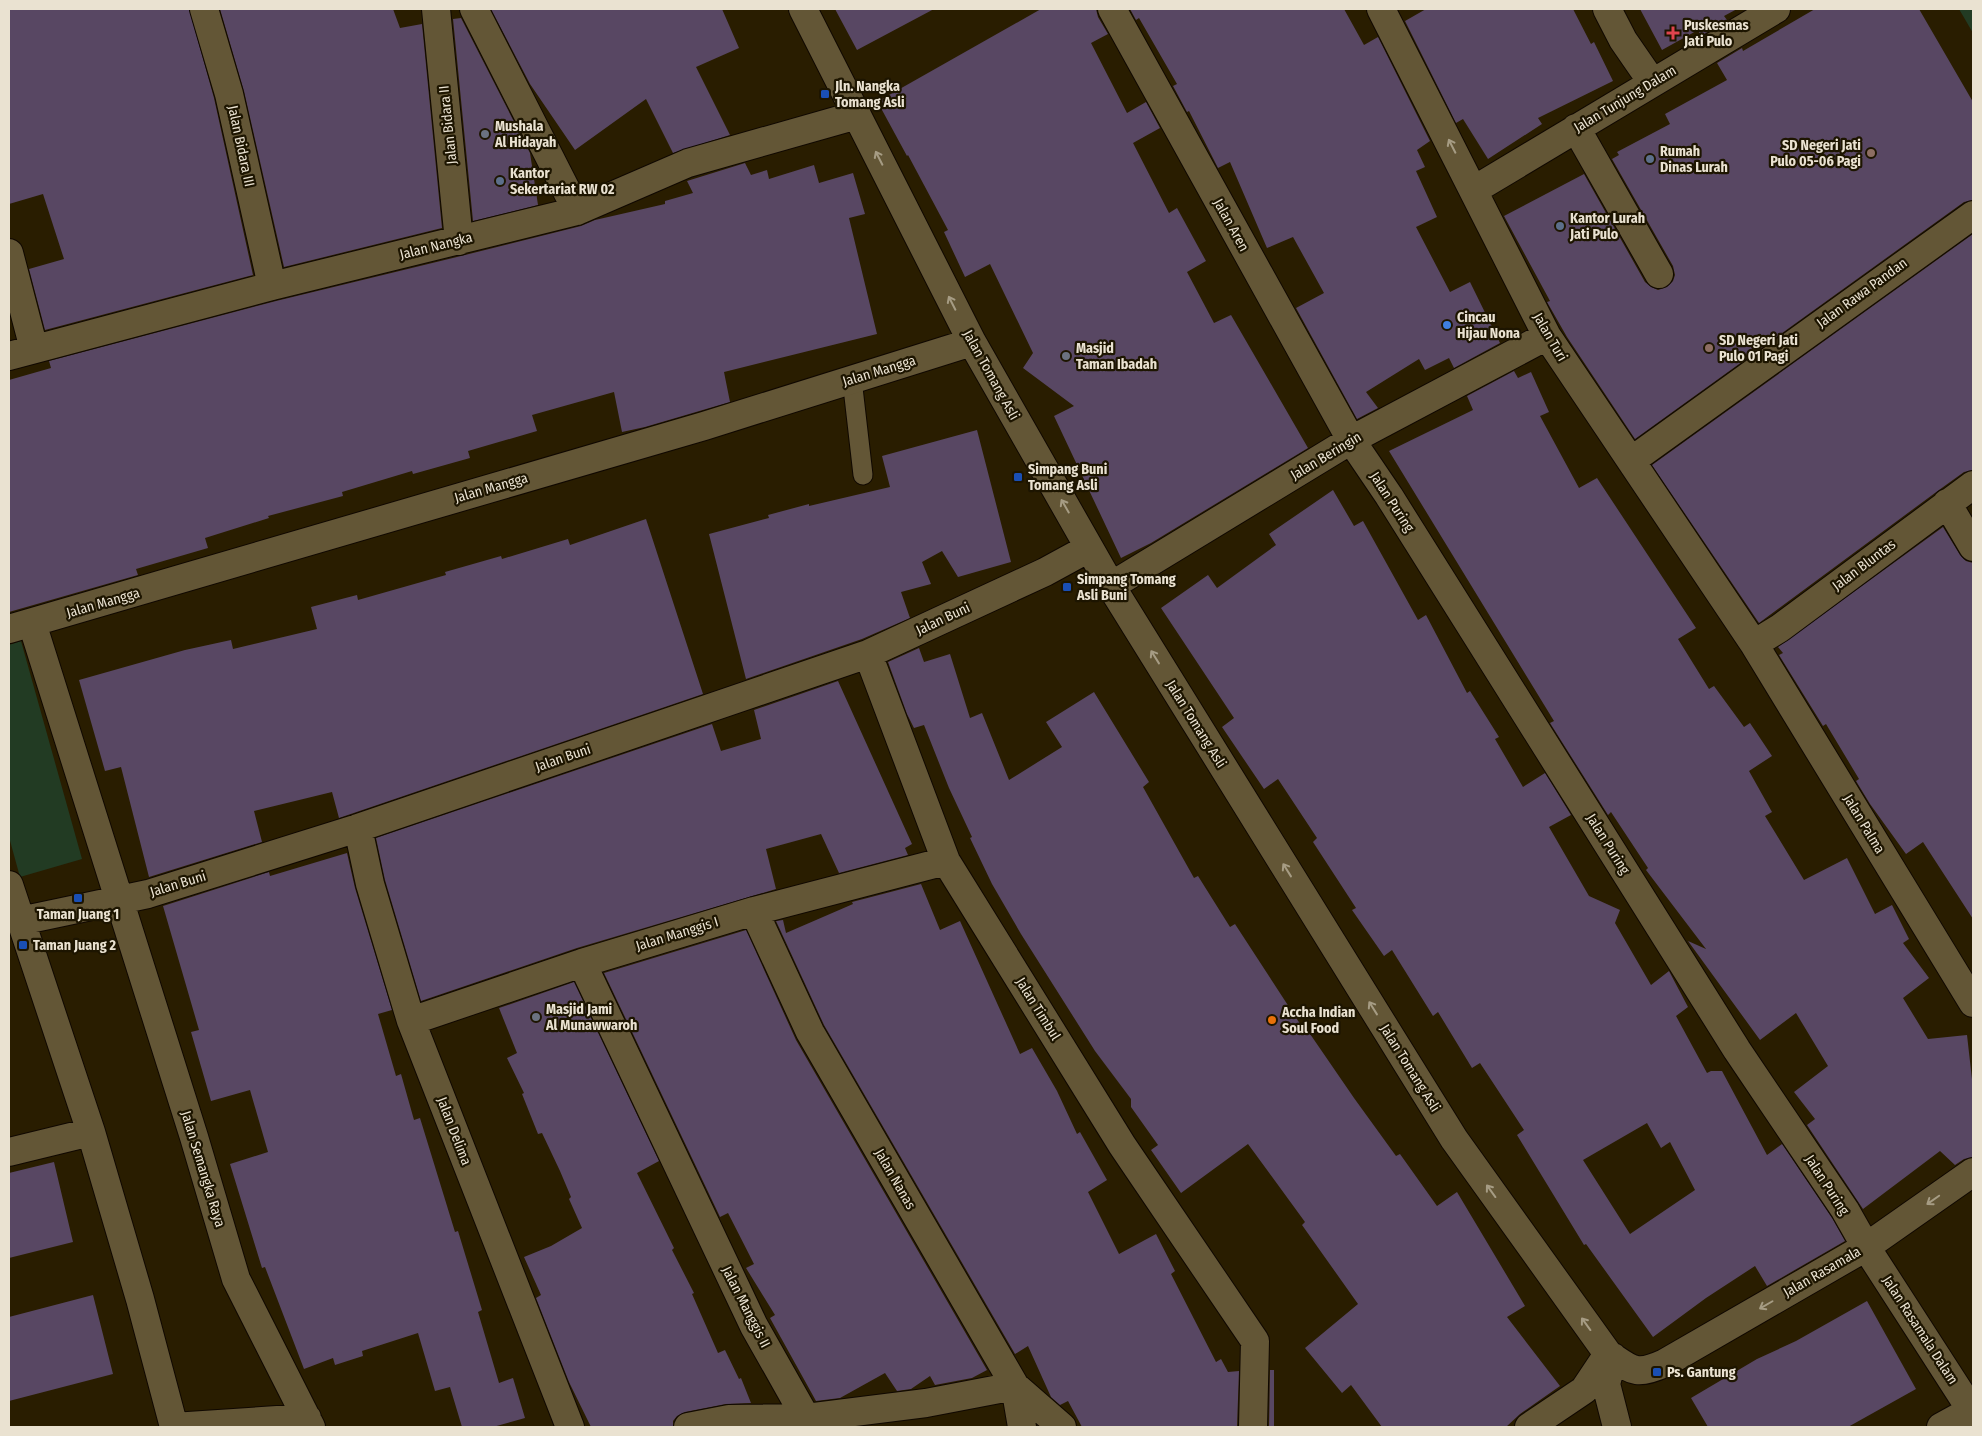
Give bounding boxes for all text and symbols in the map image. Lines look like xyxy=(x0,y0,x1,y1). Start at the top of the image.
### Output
place label: Puskesmas Jati Pulo xyxy=(1683,17,1749,50)
marker: Puskesmas Jati Pulo xyxy=(1666,26,1680,40)
street label: Jalan Tunjung Dalam xyxy=(1571,62,1679,136)
place label: Jln. Nangka Tomang Asli xyxy=(834,78,905,111)
street label: Jalan Bidara II xyxy=(435,85,461,165)
marker: Jln. Nangka Tomang Asli xyxy=(819,88,831,100)
street label: Jalan Bidara III xyxy=(224,104,258,188)
place label: Mushala Al Hidayah xyxy=(494,118,556,151)
marker: Mushala Al Hidayah xyxy=(479,128,491,140)
place label: SD Negeri Jati Pulo 05-06 Pagi xyxy=(1770,137,1861,170)
one-way arrow xyxy=(1447,139,1456,154)
place label: Rumah Dinas Lurah xyxy=(1660,143,1728,176)
marker: SD Negeri Jati Pulo 05-06 Pagi xyxy=(1865,147,1877,159)
one-way arrow xyxy=(874,151,883,166)
marker: Rumah Dinas Lurah xyxy=(1644,153,1656,165)
place label: Kantor Sekertariat RW 02 xyxy=(510,165,615,198)
marker: Kantor Sekertariat RW 02 xyxy=(494,175,506,187)
street label: Jalan Aren xyxy=(1210,196,1252,254)
place label: Kantor Lurah Jati Pulo xyxy=(1569,210,1645,243)
marker: Kantor Lurah Jati Pulo xyxy=(1554,220,1566,232)
street label: Jalan Nangka xyxy=(398,229,474,263)
street label: Jalan Rawa Pandan xyxy=(1813,254,1911,332)
one-way arrow xyxy=(947,295,957,310)
place label: Cincau Hijau Nona xyxy=(1457,309,1520,342)
street label: Jalan Turi xyxy=(1529,310,1571,364)
marker: Cincau Hijau Nona xyxy=(1441,319,1453,331)
street label: Jalan Tomang Asli xyxy=(959,327,1023,423)
place label: SD Negeri Jati Pulo 01 Pagi xyxy=(1719,332,1798,365)
place label: Masjid Taman Ibadah xyxy=(1076,340,1157,373)
marker: SD Negeri Jati Pulo 01 Pagi xyxy=(1703,342,1715,354)
marker: Masjid Taman Ibadah xyxy=(1060,350,1072,362)
street label: Jalan Mangga xyxy=(840,352,918,390)
street label: Jalan Beringin xyxy=(1288,428,1364,484)
place label: Simpang Buni Tomang Asli xyxy=(1028,461,1108,494)
street label: Jalan Mangga xyxy=(452,469,530,507)
street label: Jalan Puring xyxy=(1366,469,1418,536)
marker: Simpang Buni Tomang Asli xyxy=(1012,471,1024,483)
one-way arrow xyxy=(1060,498,1070,513)
street label: Jalan Bluntas xyxy=(1829,536,1899,594)
place label: Simpang Tomang Asli Buni xyxy=(1076,571,1176,604)
marker: Simpang Tomang Asli Buni xyxy=(1061,581,1073,593)
street label: Jalan Mangga xyxy=(64,584,142,622)
street label: Jalan Buni xyxy=(913,599,973,639)
one-way arrow xyxy=(1150,651,1160,665)
street label: Jalan Tomang Asli xyxy=(1162,677,1230,771)
street label: Jalan Buni xyxy=(533,741,593,775)
street label: Jalan Palma xyxy=(1840,791,1888,857)
street label: Jalan Puring xyxy=(1583,810,1634,878)
one-way arrow xyxy=(1282,863,1292,877)
street label: Jalan Buni xyxy=(148,867,208,901)
marker: Taman Juang 1 xyxy=(72,892,84,904)
place label: Taman Juang 1 xyxy=(37,906,119,923)
street label: Jalan Manggis I xyxy=(634,913,720,955)
place label: Taman Juang 2 xyxy=(33,937,116,954)
marker: Taman Juang 2 xyxy=(17,939,29,951)
street label: Jalan Timbul xyxy=(1012,974,1064,1044)
place label: Masjid Jami Al Munawwaroh xyxy=(545,1001,637,1034)
one-way arrow xyxy=(1367,1001,1377,1015)
place label: Accha Indian Soul Food xyxy=(1281,1004,1355,1037)
marker: Masjid Jami Al Munawwaroh xyxy=(530,1011,542,1023)
marker: Accha Indian Soul Food xyxy=(1266,1014,1278,1026)
street label: Jalan Tomang Asli xyxy=(1376,1021,1444,1115)
street label: Jalan Delima xyxy=(433,1095,475,1168)
street label: Jalan Semangka Raya xyxy=(177,1109,229,1229)
street label: Jalan Nanas xyxy=(871,1146,919,1212)
street label: Jalan Puring xyxy=(1801,1152,1853,1219)
one-way arrow xyxy=(1486,1185,1497,1199)
one-way arrow xyxy=(1926,1195,1940,1205)
street label: Jalan Rasamala xyxy=(1780,1243,1864,1301)
street label: Jalan Manggis II xyxy=(718,1263,774,1351)
street label: Jalan Rasamala Dalam xyxy=(1879,1273,1961,1387)
one-way arrow xyxy=(1759,1300,1773,1310)
one-way arrow xyxy=(1581,1317,1591,1331)
place label: Ps. Gantung xyxy=(1667,1364,1736,1381)
marker: Ps. Gantung xyxy=(1651,1366,1663,1378)

